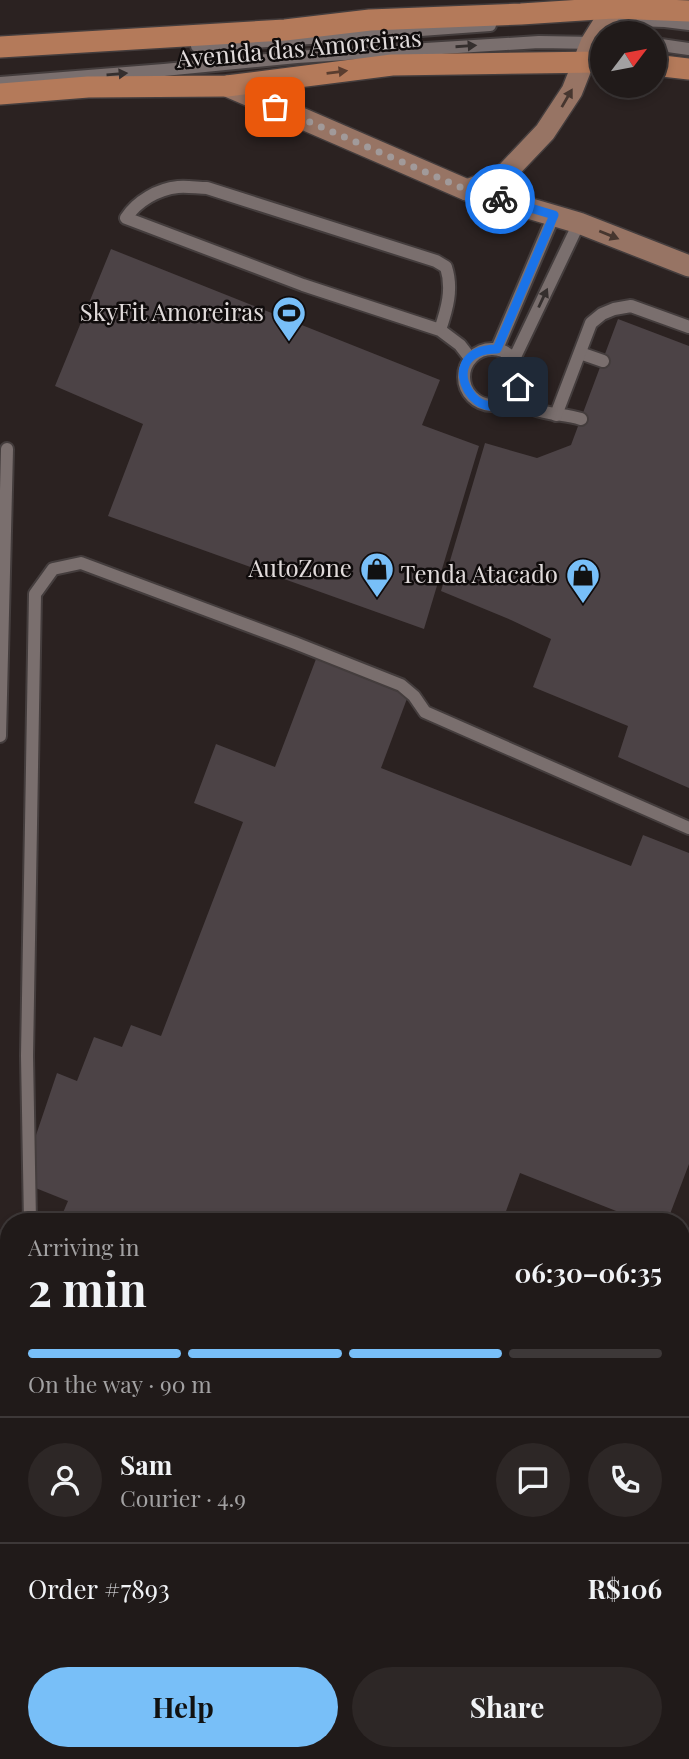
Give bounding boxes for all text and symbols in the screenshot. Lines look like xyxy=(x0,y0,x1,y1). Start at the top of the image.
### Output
street label: Avenida das Amoreiras xyxy=(174,20,423,74)
north arrow xyxy=(590,21,667,98)
map controls xyxy=(590,21,667,98)
one-way arrow xyxy=(455,40,477,51)
one-way arrow xyxy=(326,66,348,77)
one-way arrow xyxy=(106,68,128,79)
pin xyxy=(245,77,305,137)
icon: bag xyxy=(256,88,294,126)
one-way arrow xyxy=(561,88,573,107)
courier xyxy=(465,164,535,234)
icon: bike xyxy=(481,180,519,218)
one-way arrow xyxy=(599,229,620,240)
one-way arrow xyxy=(537,288,549,308)
sports icon: SkyFit Amoreiras xyxy=(270,294,308,343)
place label: SkyFit Amoreiras xyxy=(80,295,264,327)
pin xyxy=(488,357,548,417)
icon: home xyxy=(499,368,537,406)
shop icon: AutoZone xyxy=(358,550,396,599)
place label: AutoZone xyxy=(248,551,352,583)
shop icon: Tenda Atacado xyxy=(564,556,602,605)
place label: Tenda Atacado xyxy=(401,557,558,589)
text: Arriving in xyxy=(28,1231,140,1262)
text: 06:30–06:35 xyxy=(514,1255,662,1290)
text: 2 min xyxy=(28,1257,147,1319)
text: On the way · 90 m xyxy=(28,1368,212,1399)
button: person xyxy=(28,1443,102,1517)
button: chat xyxy=(496,1443,570,1517)
button: phone xyxy=(588,1443,662,1517)
text: Sam xyxy=(120,1447,172,1482)
text: Courier · 4.9 xyxy=(120,1482,246,1513)
text: Order #7893 xyxy=(28,1571,170,1606)
text: R$106 xyxy=(588,1571,662,1606)
button: Help xyxy=(28,1667,338,1747)
button: Share xyxy=(352,1667,662,1747)

